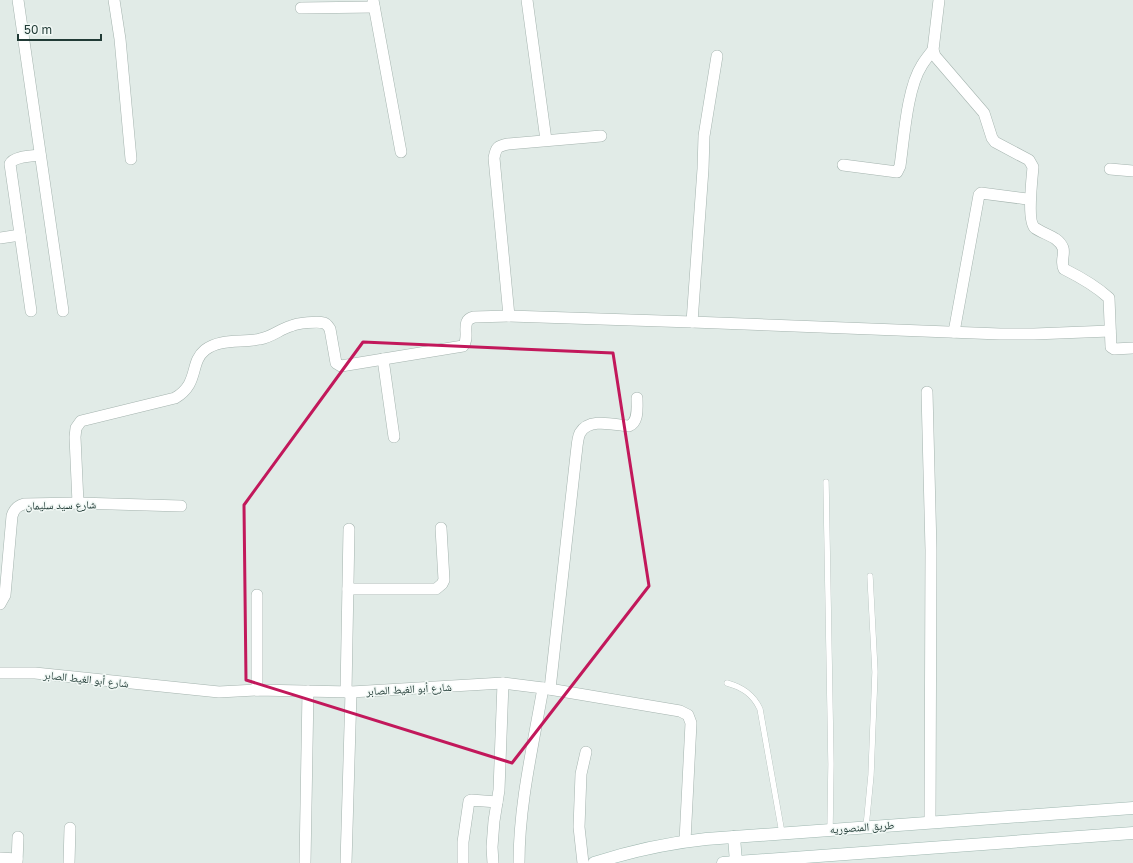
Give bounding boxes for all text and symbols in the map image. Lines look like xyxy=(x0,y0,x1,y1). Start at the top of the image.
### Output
scale bar xyxy=(18,16,101,42)
text: 50 m xyxy=(24,22,52,37)
street label: شارع سيد سليمان xyxy=(26,497,96,513)
street label: شارع أبو الغيط الصابر xyxy=(42,667,129,690)
street label: شارع أبو الغيط الصابر xyxy=(365,680,452,698)
street label: طريق المنصوريه xyxy=(829,818,895,836)

